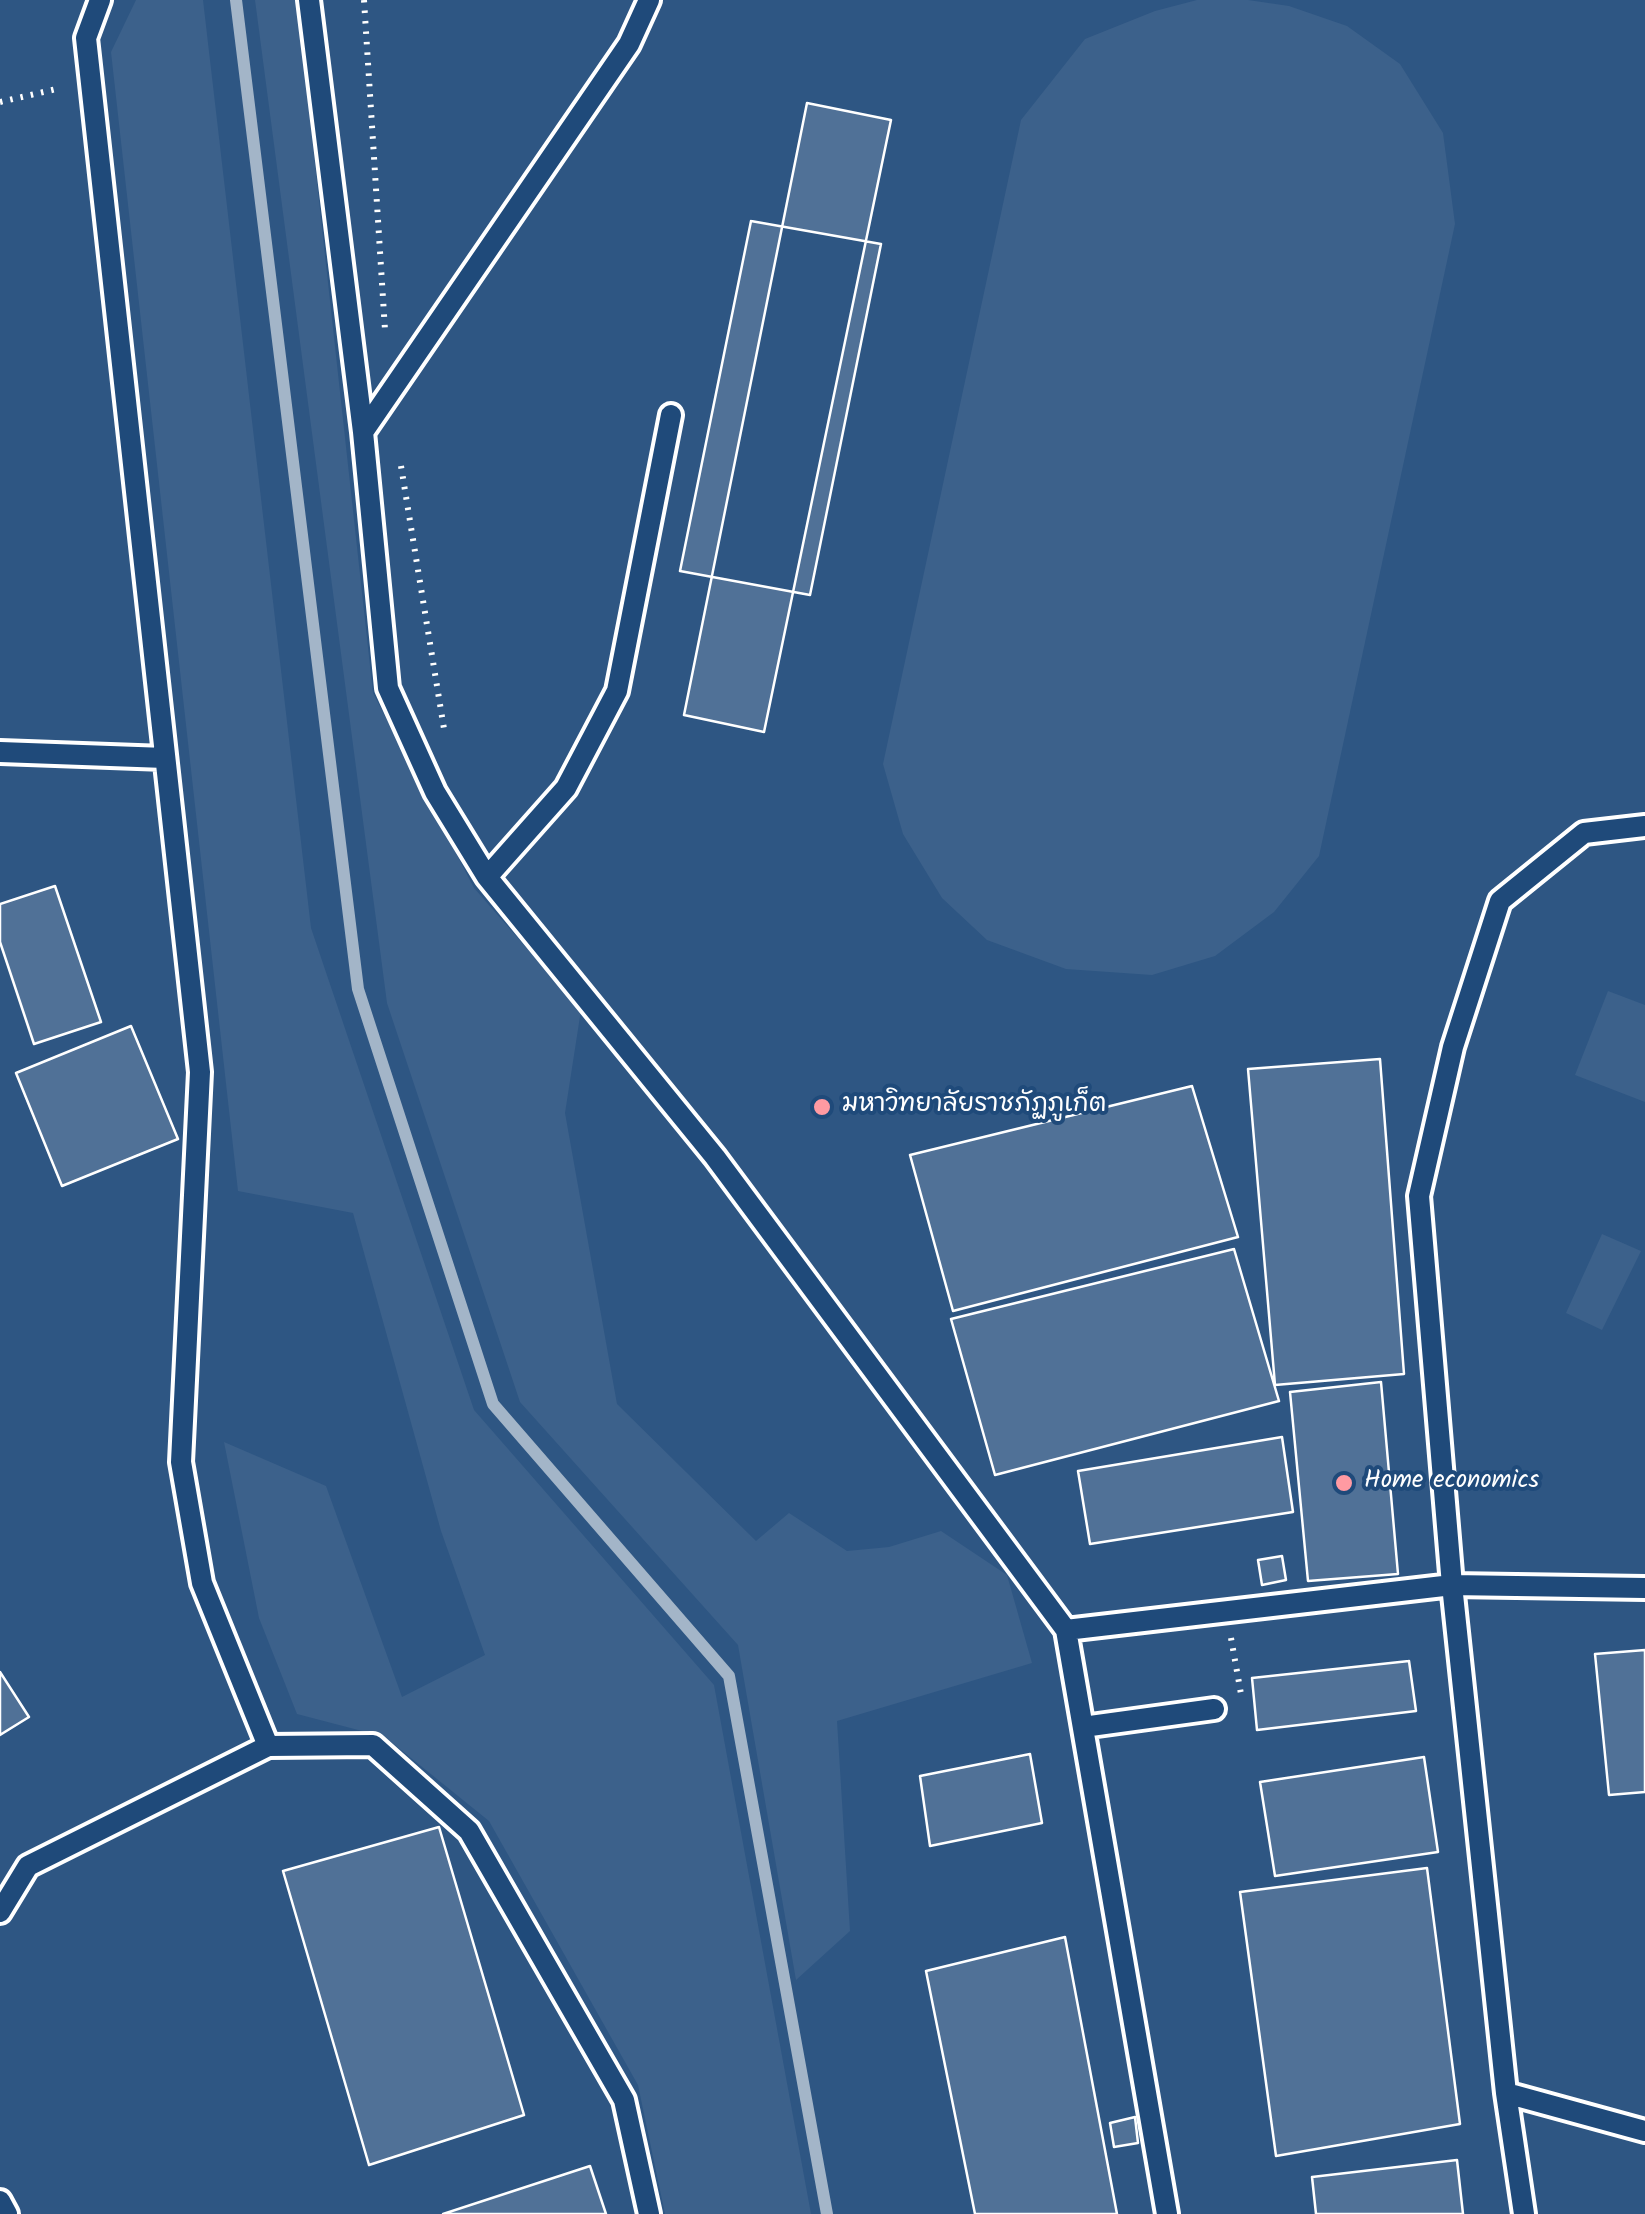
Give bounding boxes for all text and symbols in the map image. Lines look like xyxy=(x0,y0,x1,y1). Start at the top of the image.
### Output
place label: มหาวิทยาลัยราชภัฏภูเก็ต xyxy=(842,1092,1106,1122)
marker: มหาวิทยาลัยราชภัฏภูเก็ต xyxy=(811,1096,833,1118)
place label: Home economics xyxy=(1364,1468,1539,1498)
marker: Home economics xyxy=(1333,1472,1355,1494)

